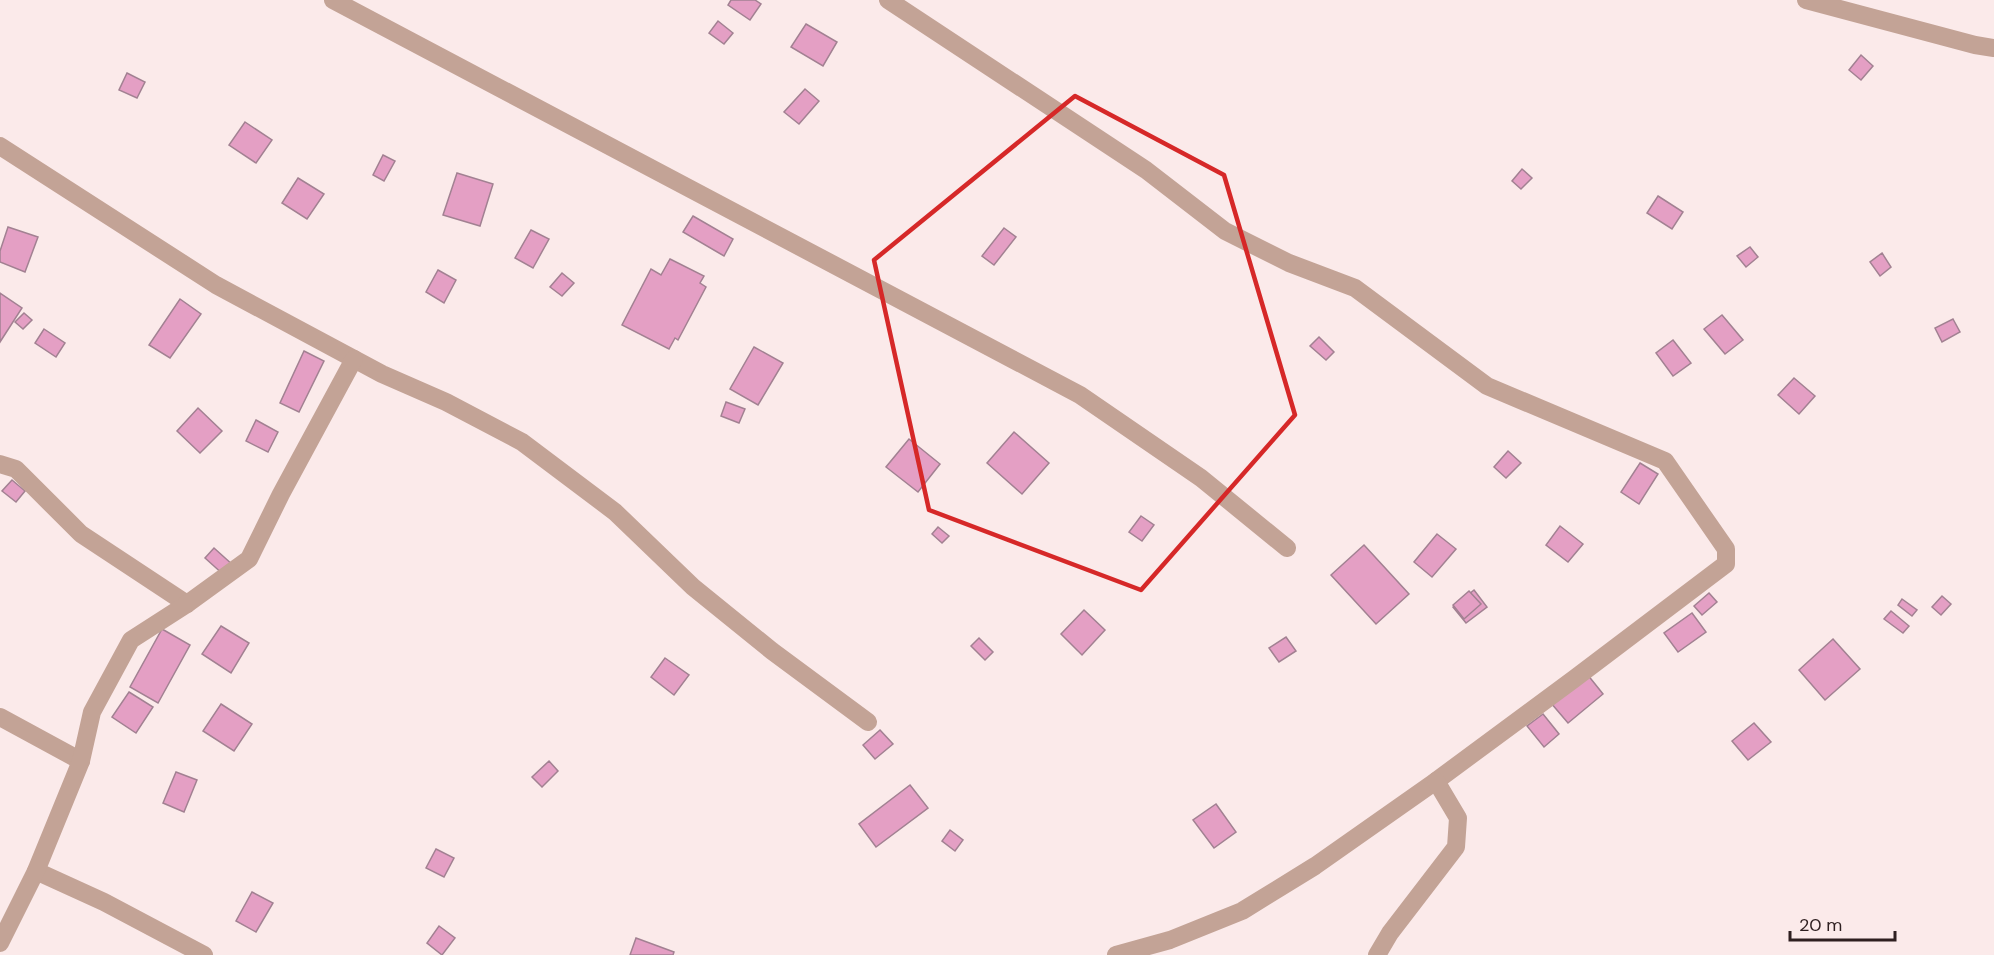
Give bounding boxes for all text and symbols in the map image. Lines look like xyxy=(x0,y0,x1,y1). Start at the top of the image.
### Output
scale bar xyxy=(1790,904,1895,942)
text: 20 m xyxy=(1799,913,1842,937)

